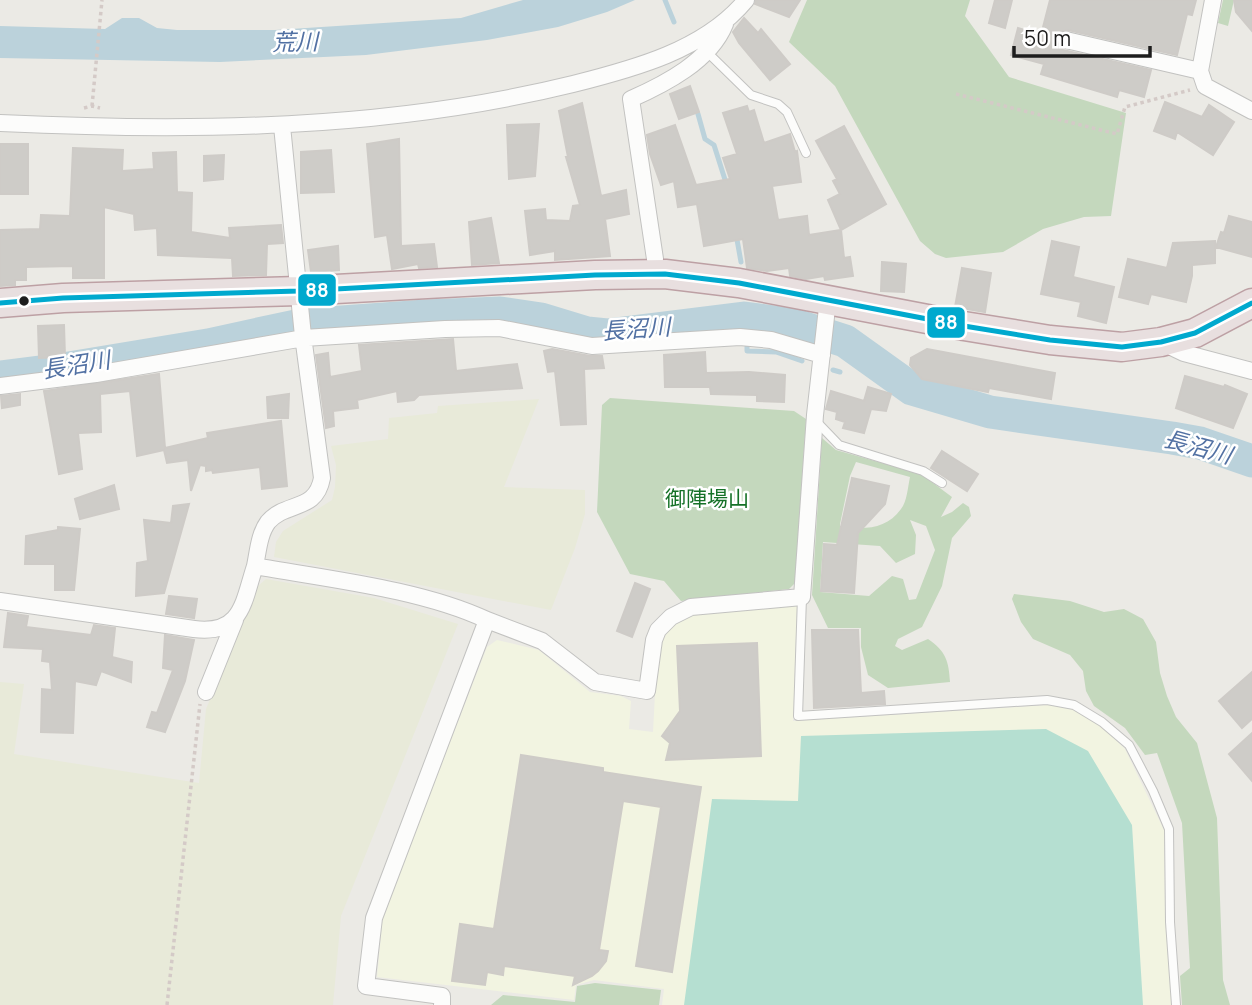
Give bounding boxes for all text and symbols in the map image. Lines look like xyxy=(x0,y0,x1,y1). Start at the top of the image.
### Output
scale bar xyxy=(1014,14,1150,58)
text: 50 m xyxy=(1024,24,1071,52)
water label: 荒川 xyxy=(272,25,321,57)
line badge: 88 xyxy=(297,273,337,307)
text: 88 xyxy=(305,277,329,303)
unlabelled marker xyxy=(17,294,31,308)
line badge: 88 xyxy=(926,306,966,339)
water label: 長沼川 xyxy=(600,309,674,346)
text: 88 xyxy=(934,309,958,335)
water label: 長沼川 xyxy=(39,342,115,385)
water label: 長沼川 xyxy=(1161,422,1239,471)
park label: 御陣場山 xyxy=(665,484,749,512)

